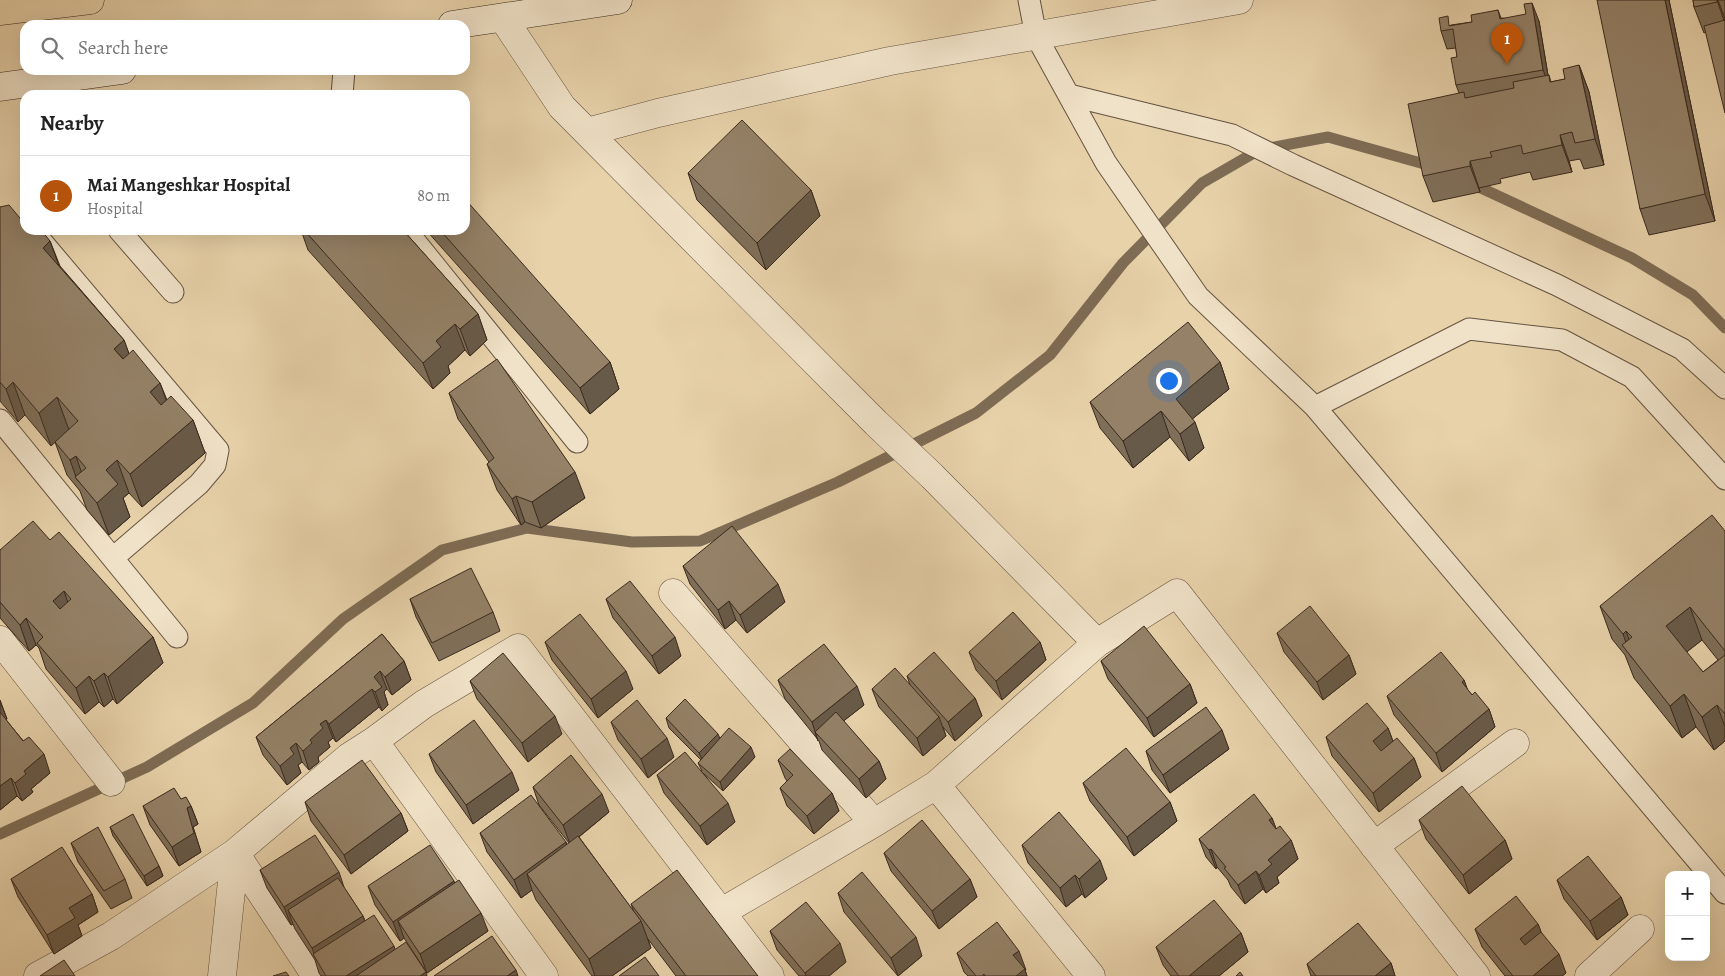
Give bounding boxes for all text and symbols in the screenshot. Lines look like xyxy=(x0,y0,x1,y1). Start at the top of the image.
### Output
search box xyxy=(20,20,470,75)
pin: 1 xyxy=(1491,23,1523,64)
icon: search xyxy=(38,34,66,62)
text: Search here xyxy=(78,35,168,61)
text: Nearby xyxy=(40,109,103,137)
text: Mai Mangeshkar Hospital xyxy=(87,172,290,198)
text: 1 xyxy=(53,185,59,207)
text: 80 m xyxy=(417,185,450,207)
text: Hospital xyxy=(87,198,143,220)
your location xyxy=(1156,368,1182,394)
map controls xyxy=(1665,871,1710,961)
button: + xyxy=(1665,871,1710,916)
button: − xyxy=(1665,916,1710,961)

